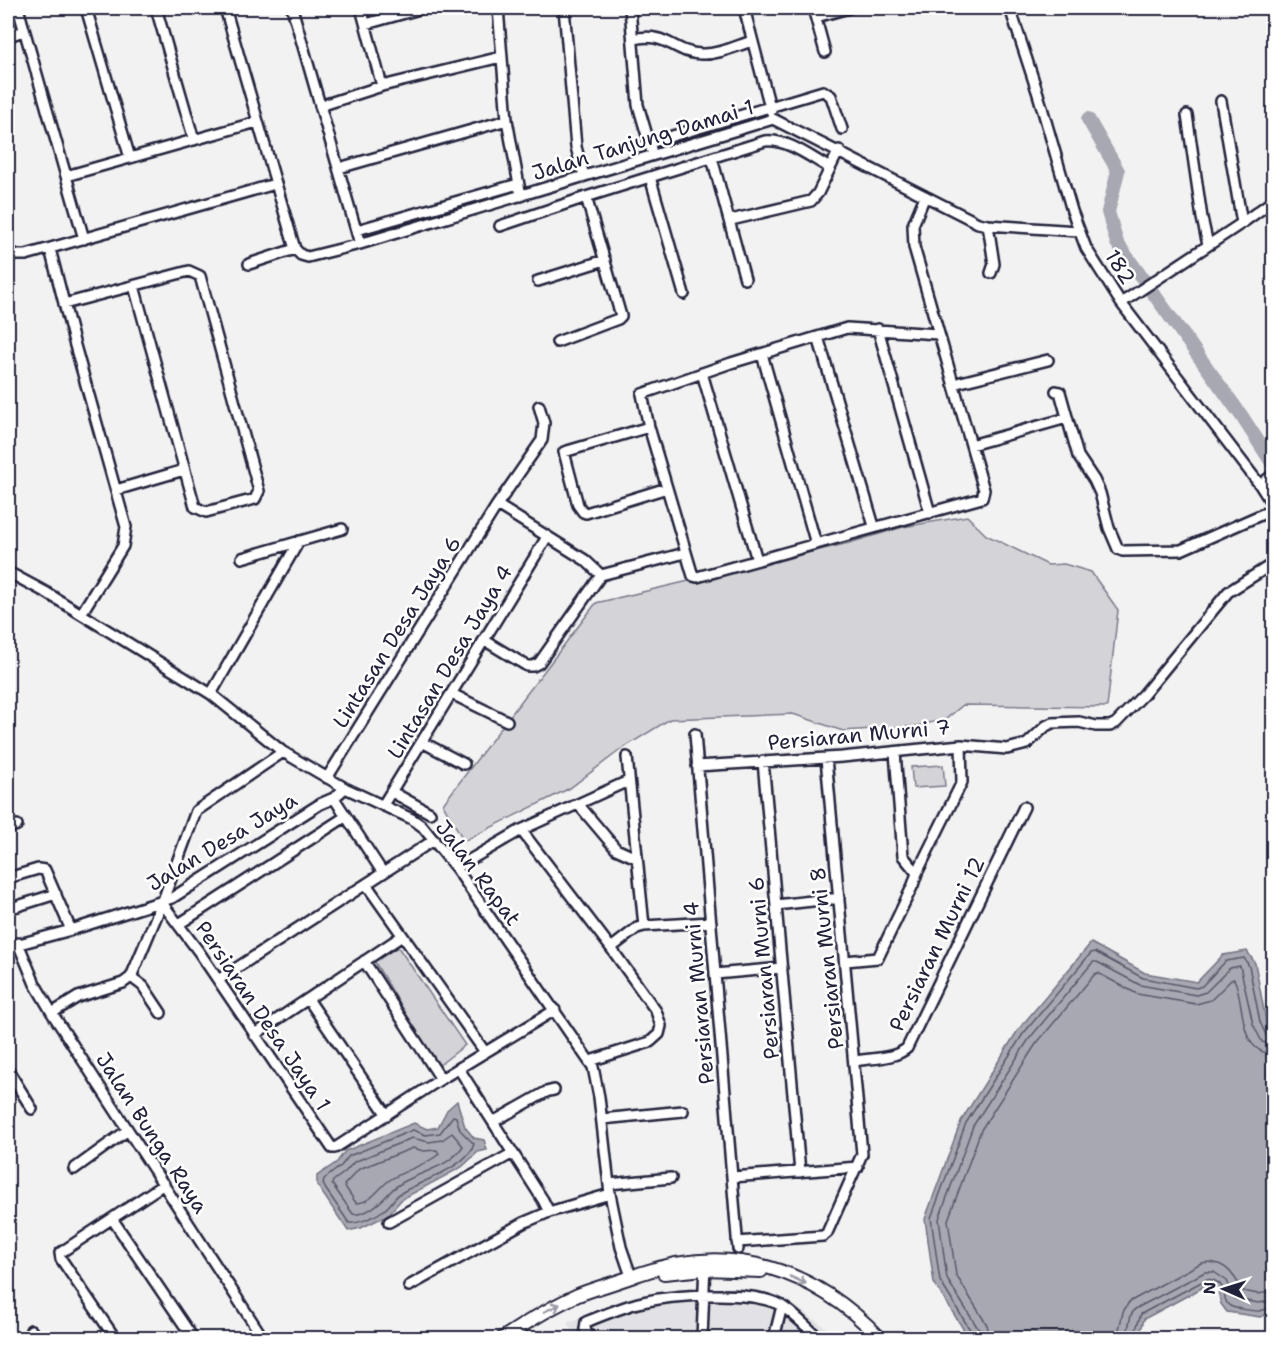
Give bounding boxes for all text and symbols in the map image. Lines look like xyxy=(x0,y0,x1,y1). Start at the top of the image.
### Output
street label: Jalan Tanjung Damai 1 xyxy=(529,93,757,187)
street label: 182 xyxy=(1098,244,1142,290)
street label: Lintasan Desa Jaya 6 xyxy=(326,531,468,733)
street label: Lintasan Desa Jaya 4 xyxy=(381,560,519,764)
street label: Persiaran Murni 7 xyxy=(766,713,952,757)
street label: Jalan Desa Jaya xyxy=(142,786,302,898)
street label: Jalan Rapat xyxy=(429,814,527,932)
street label: Persiaran Murni 12 xyxy=(883,852,991,1036)
street label: Persiaran Murni 8 xyxy=(803,865,851,1051)
street label: Persiaran Murni 6 xyxy=(742,875,786,1061)
street label: Persiaran Murni 4 xyxy=(677,900,721,1086)
street label: Persiaran Desa Jaya 1 xyxy=(189,916,337,1116)
street label: Jalan Bunga Raya xyxy=(89,1047,215,1219)
north arrow xyxy=(1194,1259,1254,1319)
one-way arrow xyxy=(788,1275,807,1286)
text: N xyxy=(1199,1281,1220,1295)
one-way arrow xyxy=(543,1302,561,1313)

